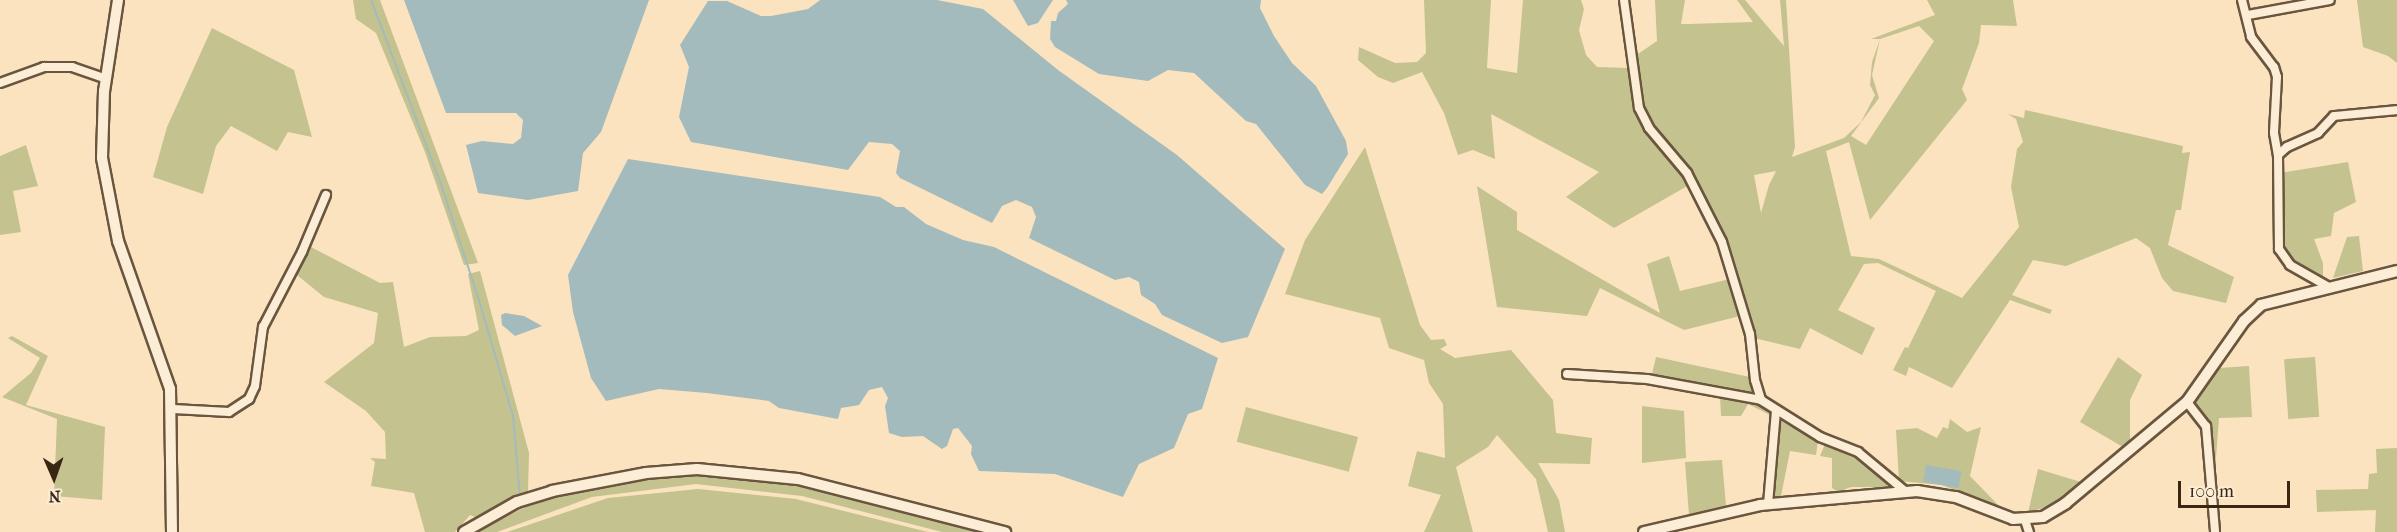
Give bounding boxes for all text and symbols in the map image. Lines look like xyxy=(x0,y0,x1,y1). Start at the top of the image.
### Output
north arrow xyxy=(24,448,84,508)
scale bar xyxy=(2181,469,2294,507)
text: 100 m xyxy=(2189,481,2234,502)
text: N xyxy=(48,487,61,506)

